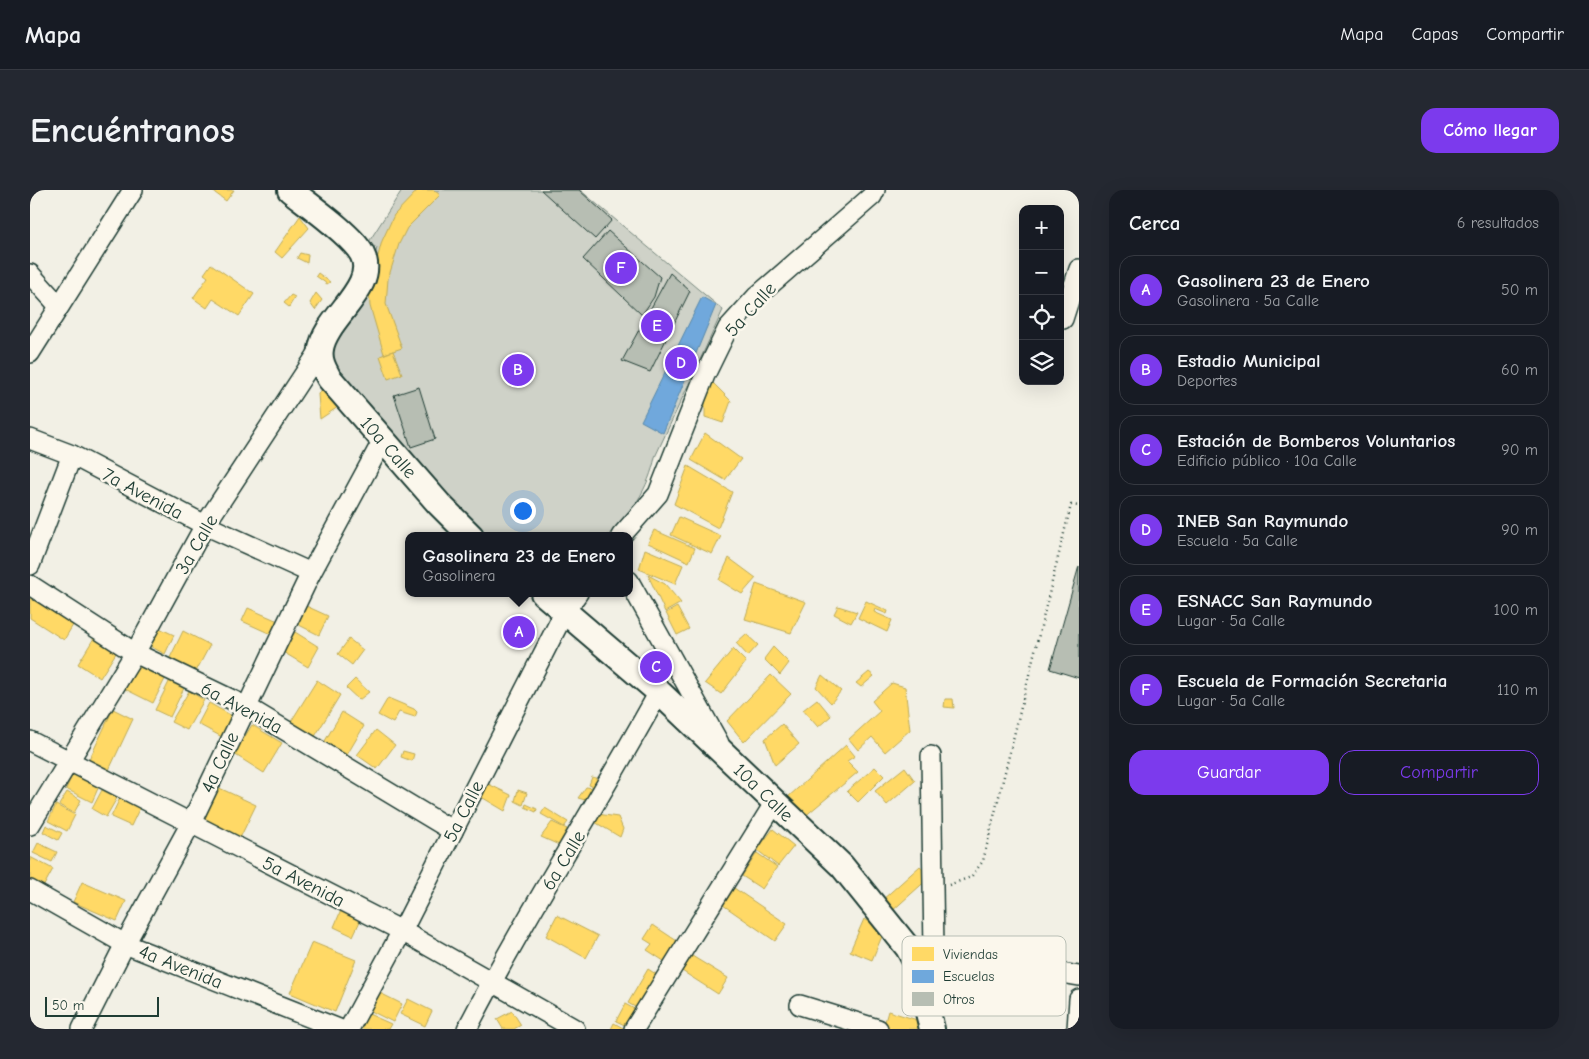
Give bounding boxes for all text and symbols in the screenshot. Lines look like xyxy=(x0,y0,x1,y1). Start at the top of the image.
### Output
text: Mapa xyxy=(25,21,81,49)
text: Mapa xyxy=(1340,24,1383,45)
text: Capas xyxy=(1411,24,1458,45)
text: Compartir xyxy=(1486,24,1564,45)
button: Cómo llegar xyxy=(1421,108,1559,153)
text: Encuéntranos xyxy=(30,110,235,151)
map controls xyxy=(1019,205,1064,385)
button: + xyxy=(1019,205,1064,250)
text: Cerca xyxy=(1129,211,1180,235)
text: 6 resultados xyxy=(1457,214,1539,232)
pin: F xyxy=(605,249,637,287)
button: − xyxy=(1019,250,1064,295)
text: Gasolinera 23 de Enero xyxy=(1177,270,1370,292)
street label: 5a Calle xyxy=(721,278,781,341)
text: A xyxy=(1142,281,1150,299)
text: 50 m xyxy=(1501,281,1538,299)
text: Gasolinera · 5a Calle xyxy=(1177,292,1319,310)
button: locate xyxy=(1019,295,1064,340)
pin: E xyxy=(641,307,673,345)
button: layers xyxy=(1019,340,1064,385)
pin: D xyxy=(665,344,697,382)
text: Estadio Municipal xyxy=(1177,350,1321,372)
pin: B xyxy=(502,351,534,389)
text: B xyxy=(1141,361,1151,379)
text: 60 m xyxy=(1501,361,1538,379)
text: Deportes xyxy=(1177,372,1237,390)
street label: 10a Calle xyxy=(355,412,421,483)
text: Estación de Bomberos Voluntarios xyxy=(1177,430,1455,452)
text: C xyxy=(1141,441,1151,459)
text: 90 m xyxy=(1501,441,1538,459)
text: Edificio público · 10a Calle xyxy=(1177,452,1357,470)
street label: 7a Avenida xyxy=(99,464,187,524)
your location xyxy=(510,498,536,524)
text: INEB San Raymundo xyxy=(1177,510,1348,532)
street label: 3a Calle xyxy=(171,511,223,578)
text: D xyxy=(1141,521,1151,539)
text: 90 m xyxy=(1501,521,1538,539)
popup xyxy=(405,532,633,597)
text: Escuela · 5a Calle xyxy=(1177,532,1298,550)
text: Gasolinera 23 de Enero xyxy=(423,545,615,567)
text: Gasolinera xyxy=(423,567,496,585)
text: ESNACC San Raymundo xyxy=(1177,590,1372,612)
text: E xyxy=(1141,601,1151,619)
text: 100 m xyxy=(1494,601,1538,619)
text: Lugar · 5a Calle xyxy=(1177,612,1285,630)
pin: A xyxy=(503,613,535,651)
pin: C xyxy=(640,648,672,686)
text: Escuela de Formación Secretaria xyxy=(1177,670,1448,692)
street label: 6a Avenida xyxy=(197,677,286,739)
text: F xyxy=(1141,681,1151,699)
text: 110 m xyxy=(1497,681,1538,699)
text: Lugar · 5a Calle xyxy=(1177,692,1285,710)
street label: 4a Calle xyxy=(196,728,244,796)
button: Guardar xyxy=(1129,750,1329,795)
button: Compartir xyxy=(1339,750,1539,795)
street label: 10a Calle xyxy=(729,759,798,827)
street label: 5a Calle xyxy=(439,777,489,846)
street label: 6a Calle xyxy=(537,827,590,894)
street label: 5a Avenida xyxy=(259,852,348,912)
legend xyxy=(902,936,1066,1016)
street label: 4a Avenida xyxy=(136,940,226,994)
text: Viviendas xyxy=(943,946,998,963)
text: Escuelas xyxy=(943,968,994,985)
text: Otros xyxy=(943,991,975,1008)
scale bar xyxy=(45,994,159,1017)
text: 50 m xyxy=(52,997,84,1014)

